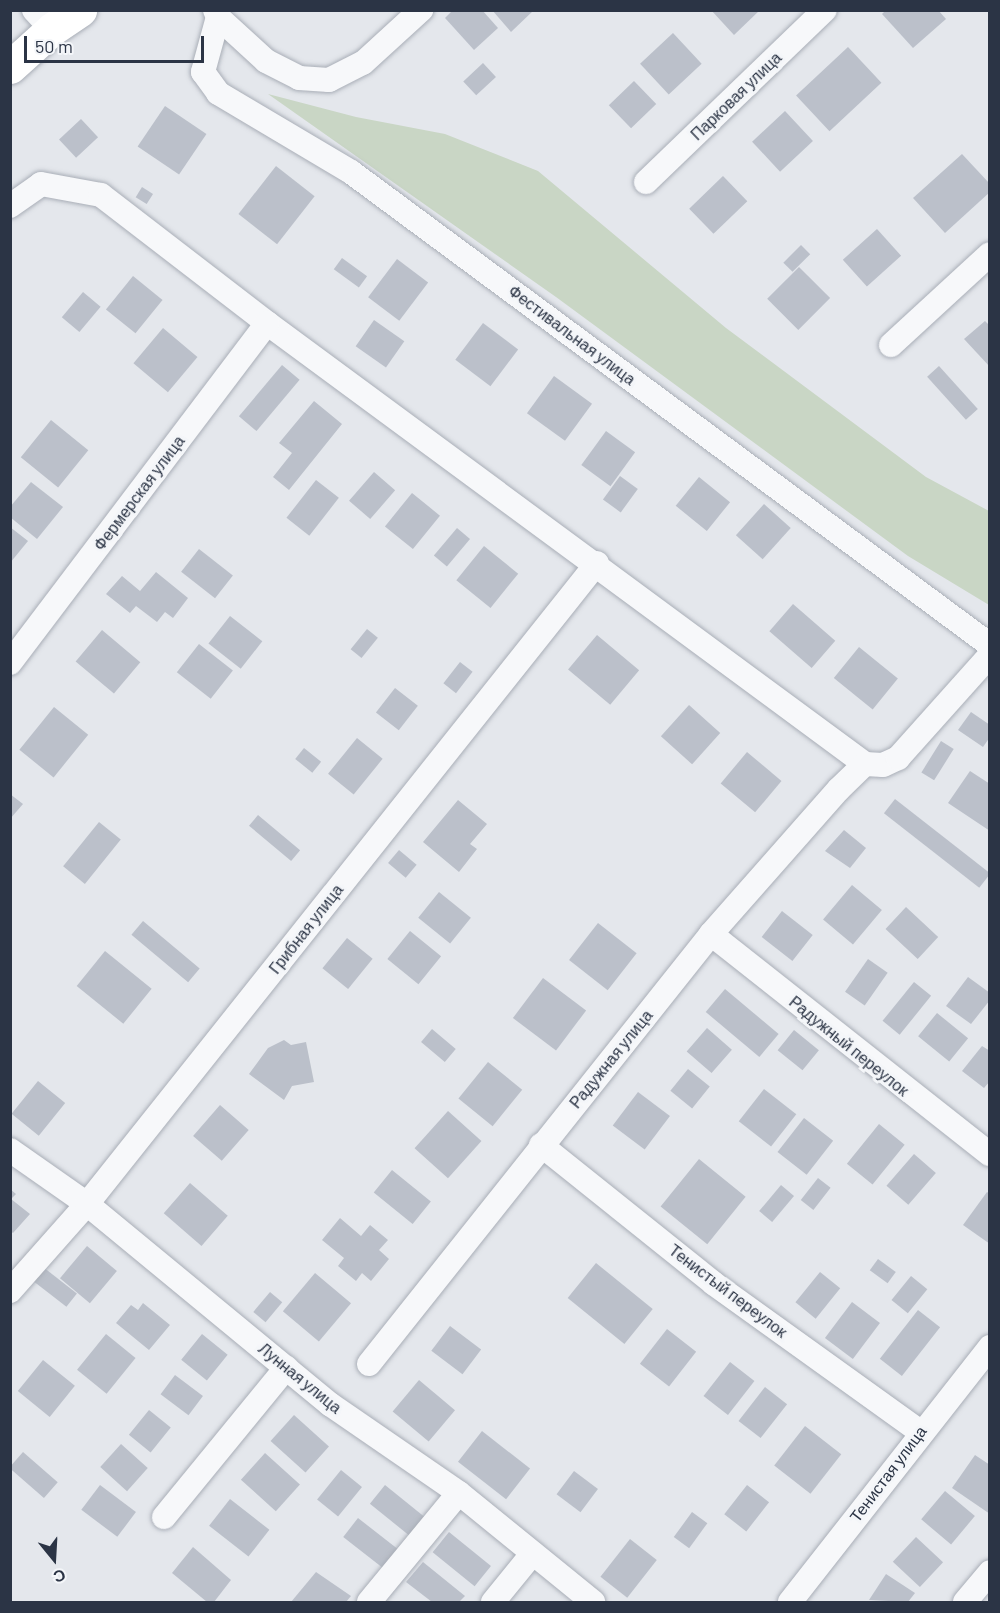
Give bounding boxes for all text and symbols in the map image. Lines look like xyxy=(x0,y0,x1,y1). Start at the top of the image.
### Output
scale bar xyxy=(27,24,207,62)
text: 50 m xyxy=(35,35,73,57)
street label: Парковая улица xyxy=(687,48,785,144)
street label: Фестивальная улица xyxy=(505,281,639,389)
street label: Фермерская улица xyxy=(90,432,188,554)
street label: Грибная улица xyxy=(265,880,347,978)
street label: Радужный переулок xyxy=(785,992,913,1100)
street label: Радужная улица xyxy=(566,1006,656,1112)
street label: Тенистый переулок xyxy=(665,1240,791,1342)
street label: Лунная улица xyxy=(255,1339,345,1417)
street label: Тенистая улица xyxy=(846,1422,930,1526)
north arrow xyxy=(24,1529,84,1589)
text: С xyxy=(51,1566,68,1587)

